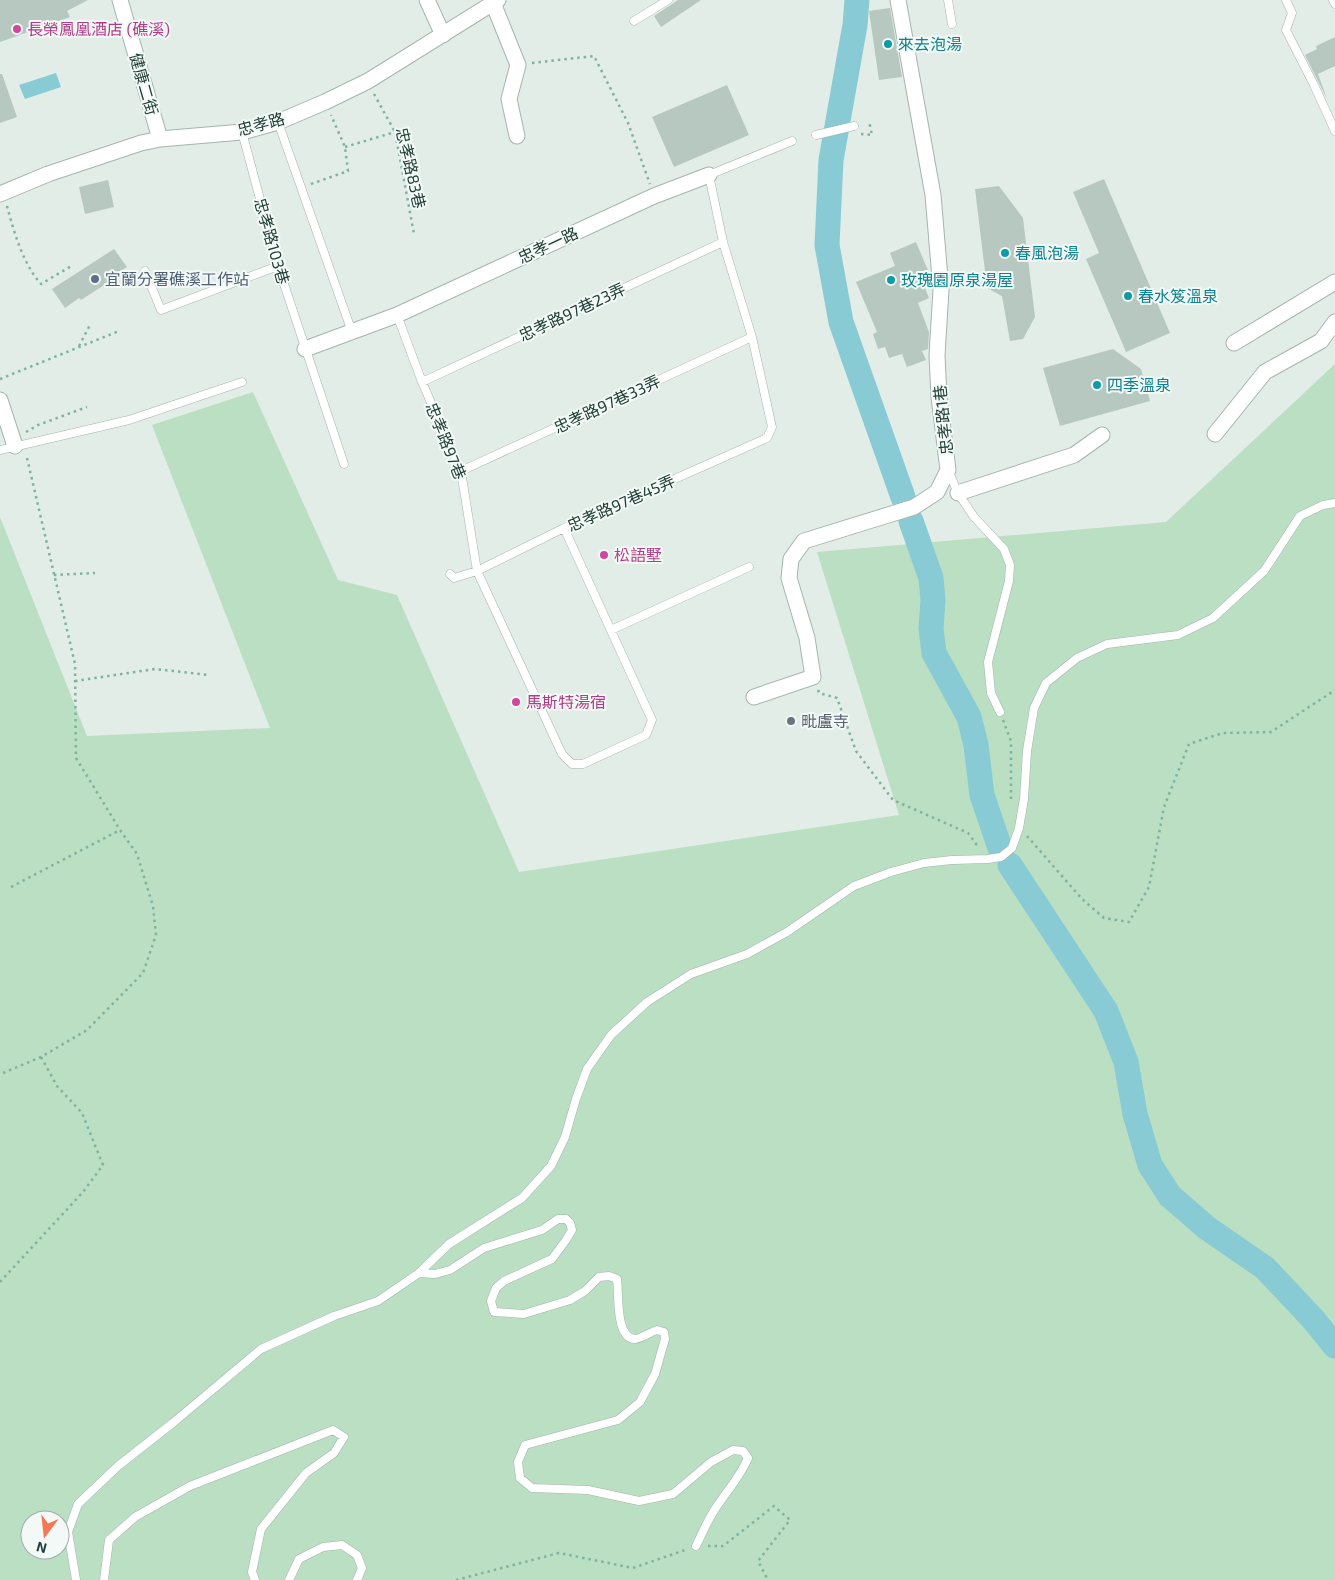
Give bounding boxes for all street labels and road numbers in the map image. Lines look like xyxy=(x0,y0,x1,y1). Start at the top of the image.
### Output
street label: 健康二街 xyxy=(127,50,162,117)
street label: 忠孝路 xyxy=(235,108,287,139)
street label: 忠孝路83巷 xyxy=(393,126,430,210)
street label: 忠孝路103巷 xyxy=(251,196,294,286)
street label: 忠孝一路 xyxy=(515,222,581,267)
street label: 忠孝路97巷23弄 xyxy=(516,279,628,345)
street label: 忠孝路97巷33弄 xyxy=(551,371,663,436)
street label: 忠孝路1巷 xyxy=(929,384,956,456)
street label: 忠孝路97巷 xyxy=(422,400,471,482)
street label: 忠孝路97巷45弄 xyxy=(564,470,678,535)

